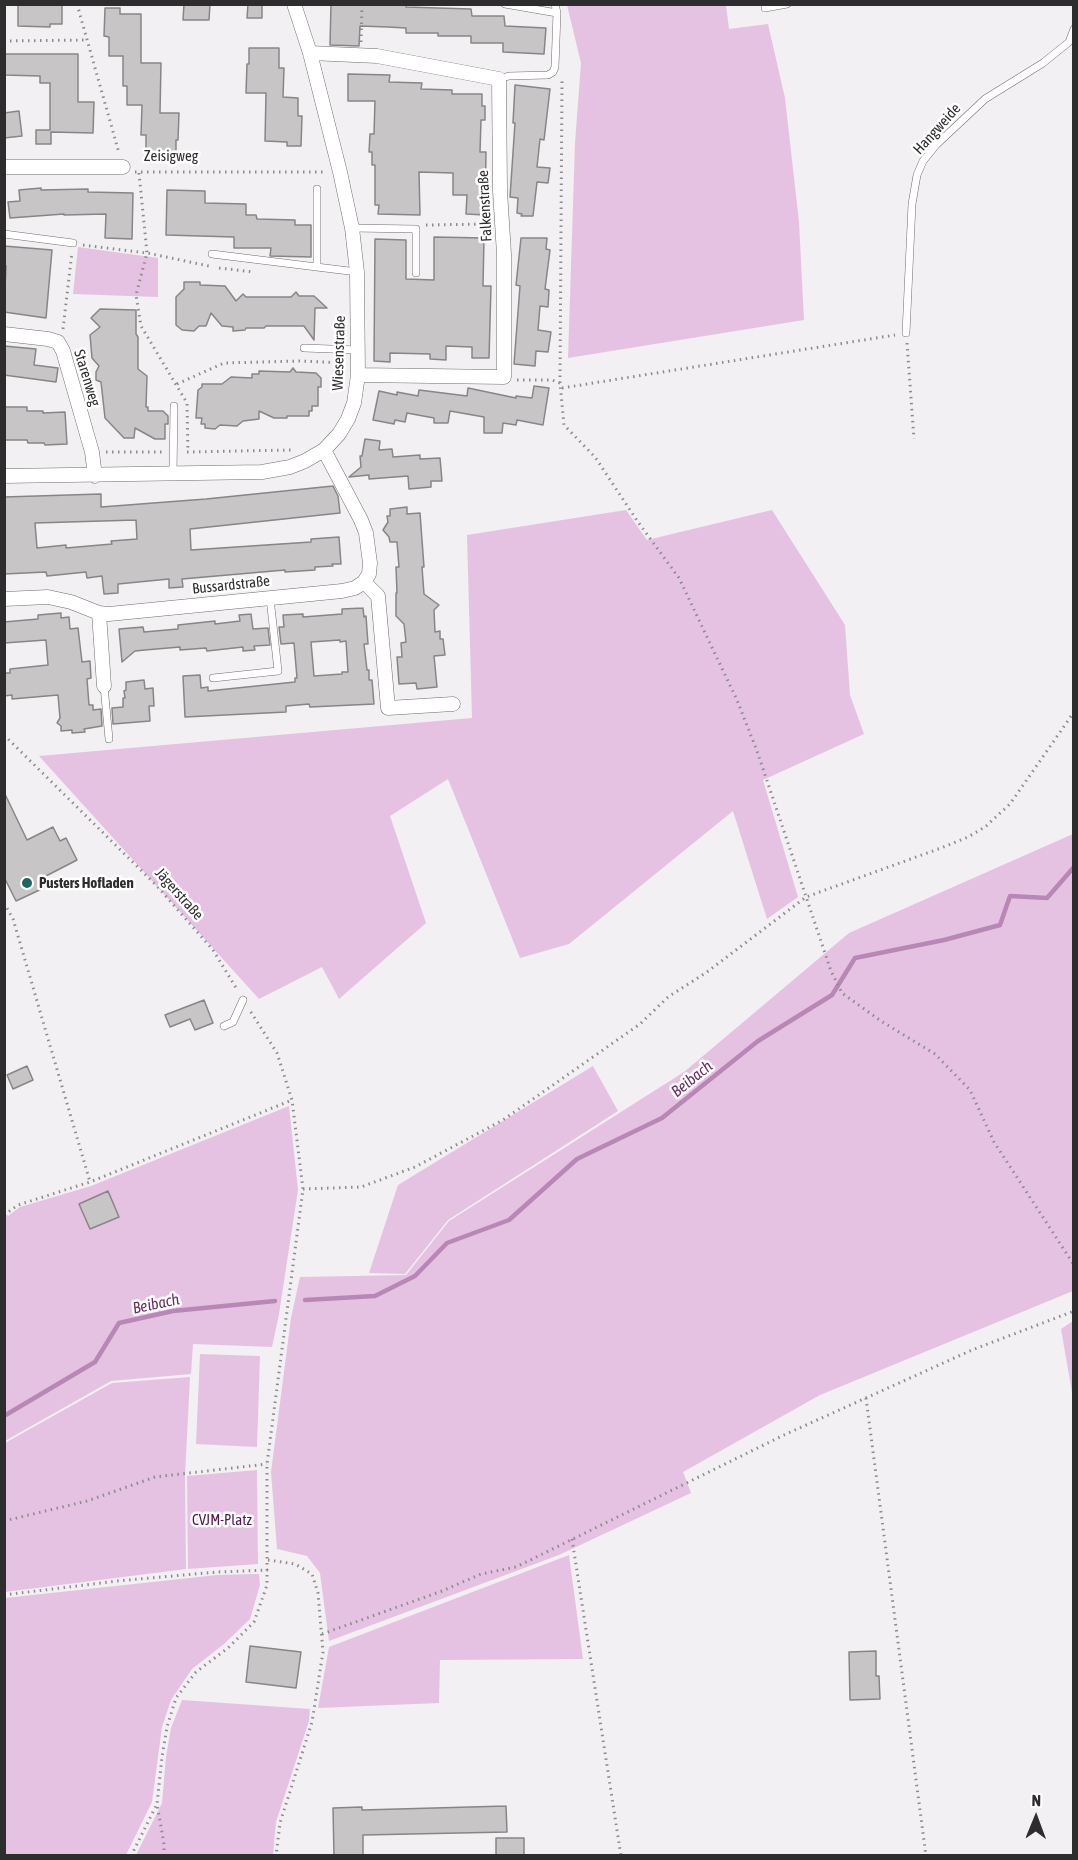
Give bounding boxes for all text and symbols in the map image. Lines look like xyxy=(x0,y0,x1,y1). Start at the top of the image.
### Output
street label: Hangweide xyxy=(909,100,965,158)
street label: Zeisigweg xyxy=(144,147,198,165)
street label: Falkenstraße xyxy=(474,170,496,242)
street label: Wiesenstraße xyxy=(329,315,349,391)
street label: Starenweg xyxy=(70,348,104,408)
street label: Bussardstraße xyxy=(191,572,271,598)
street label: Jägerstraße xyxy=(151,864,207,924)
place label: Pusters Hofladen xyxy=(39,874,134,892)
marker: Pusters Hofladen xyxy=(20,876,34,890)
water label: Beibach xyxy=(668,1057,716,1101)
water label: Beibach xyxy=(131,1290,181,1318)
park label: CVJM-Platz xyxy=(192,1511,252,1529)
north arrow xyxy=(1006,1788,1066,1848)
text: N xyxy=(1031,1791,1041,1809)

